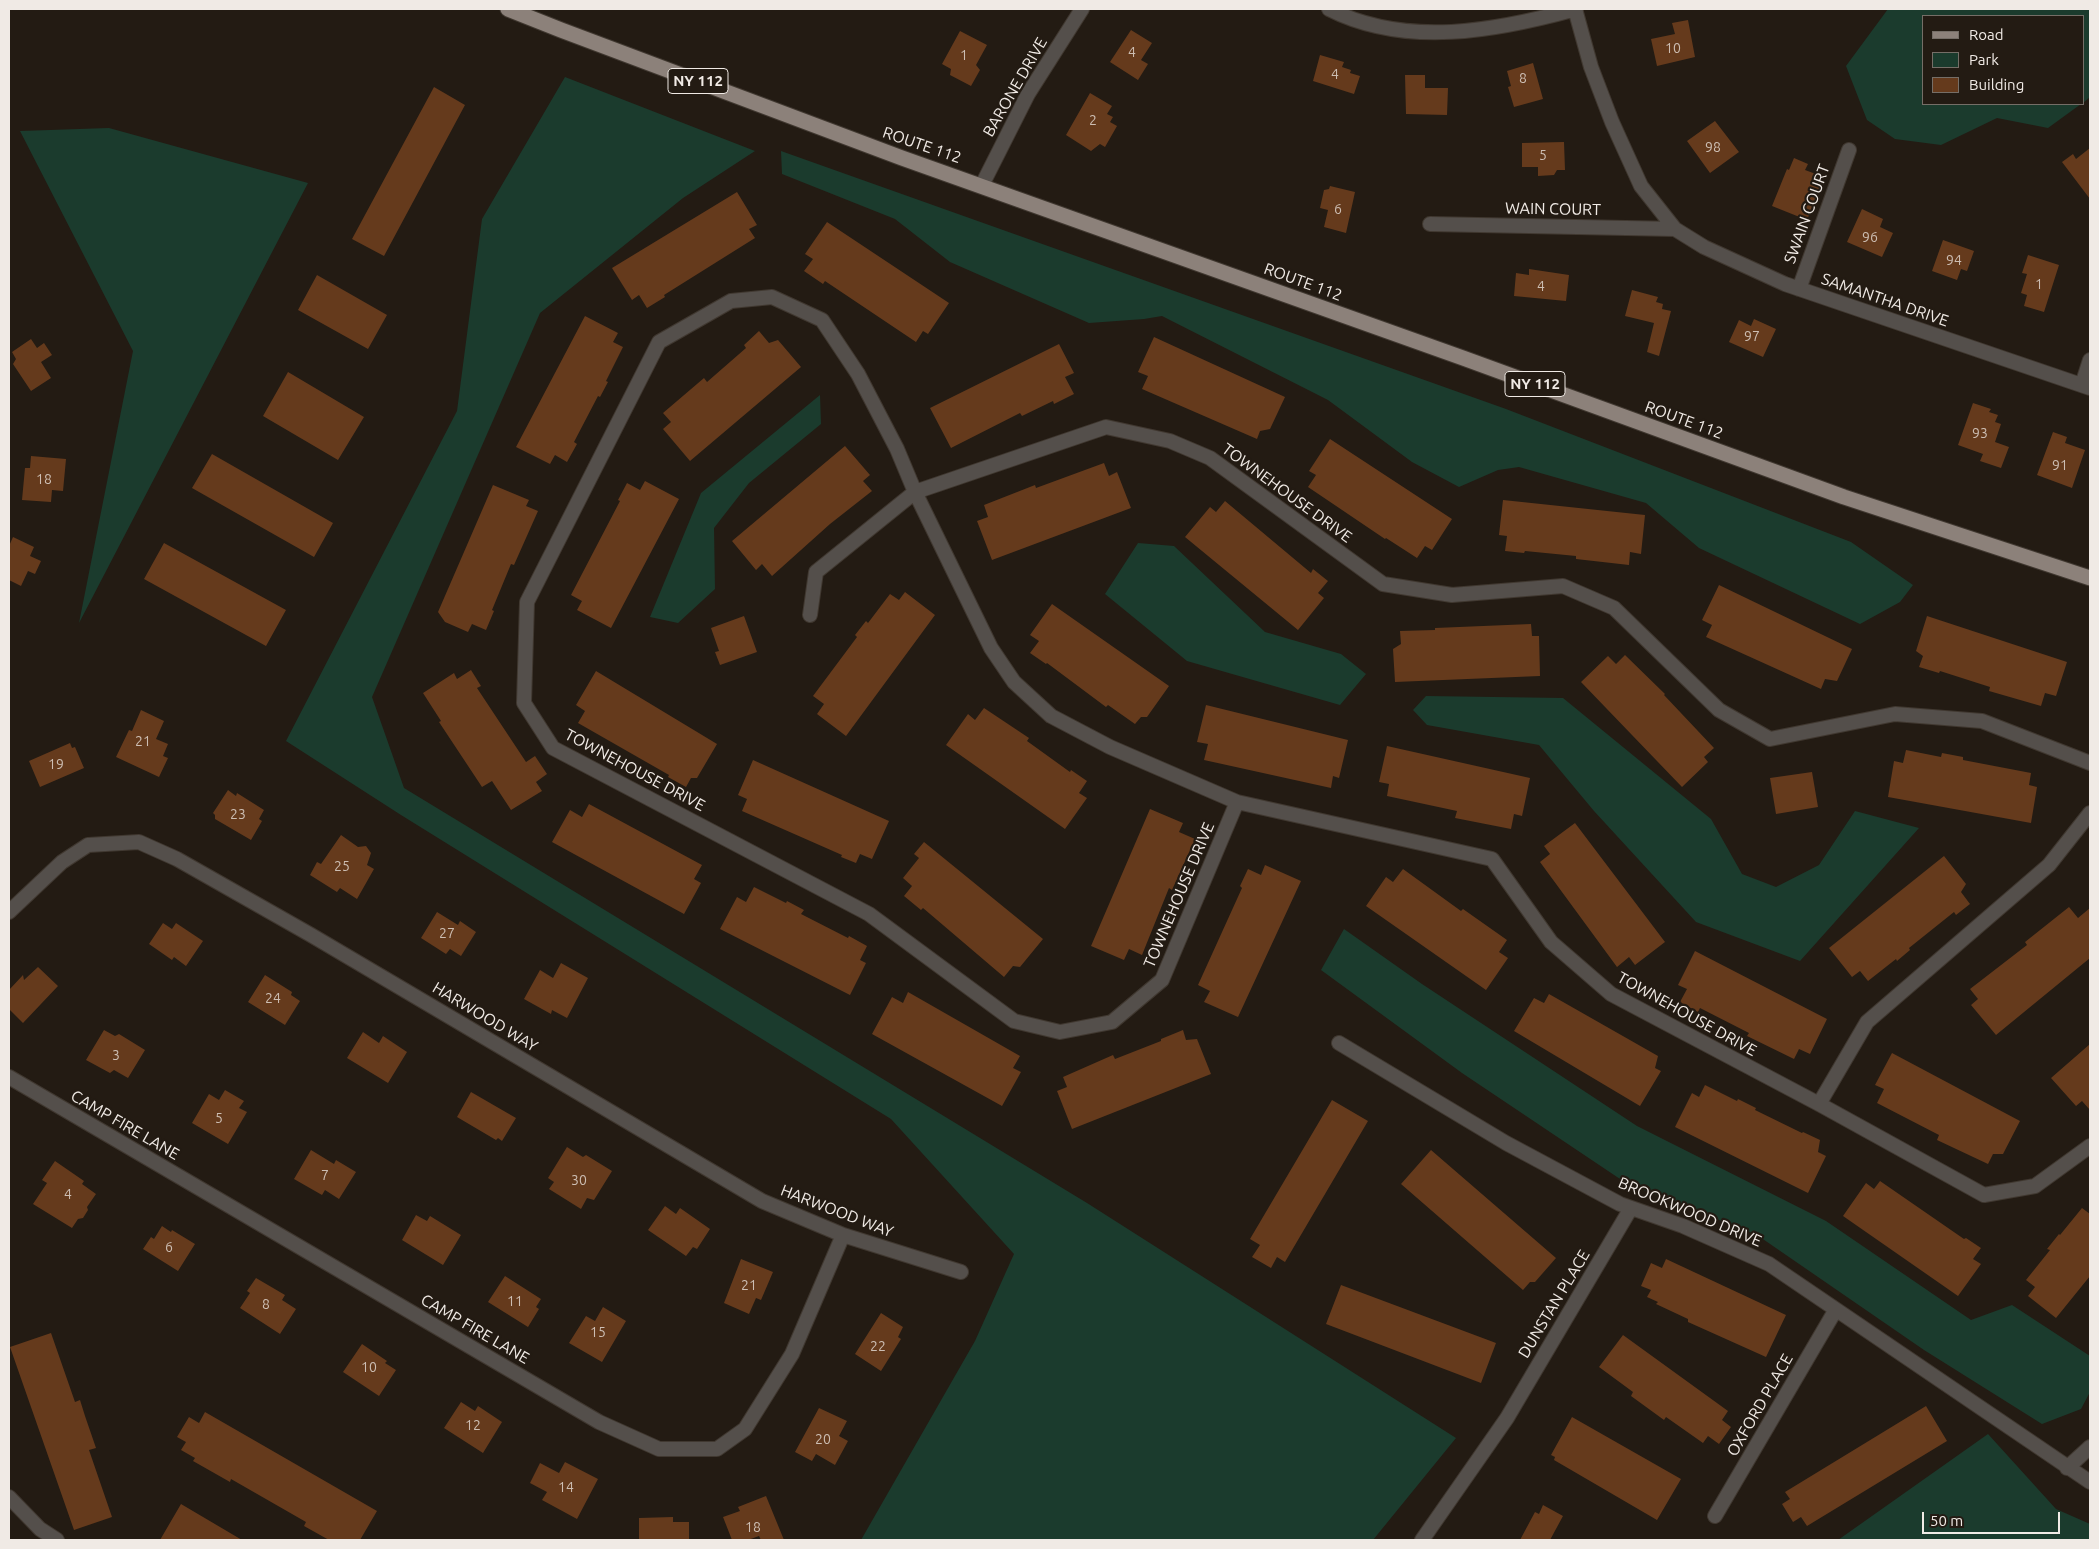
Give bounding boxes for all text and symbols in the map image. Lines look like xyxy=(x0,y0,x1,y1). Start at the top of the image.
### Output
legend xyxy=(1922,15,2084,105)
text: Road xyxy=(1969,26,2004,43)
street label: BARONE DRIVE xyxy=(979,34,1051,140)
house number: 10 xyxy=(1665,40,1681,56)
house number: 4 xyxy=(1128,44,1136,60)
house number: 1 xyxy=(960,47,968,63)
text: Park xyxy=(1969,51,1999,68)
house number: 4 xyxy=(1331,66,1339,82)
road number: NY 112 xyxy=(668,68,728,94)
house number: 8 xyxy=(1519,70,1527,86)
text: Building xyxy=(1969,76,2024,93)
house number: 2 xyxy=(1089,112,1097,128)
street label: ROUTE 112 xyxy=(880,123,964,167)
house number: 98 xyxy=(1705,139,1721,155)
house number: 5 xyxy=(1539,147,1547,163)
street label: SWAIN COURT xyxy=(1780,162,1834,266)
street label: WAIN COURT xyxy=(1505,199,1601,219)
house number: 6 xyxy=(1334,201,1342,217)
house number: 96 xyxy=(1862,229,1878,245)
house number: 94 xyxy=(1946,252,1962,268)
street label: ROUTE 112 xyxy=(1261,259,1345,305)
street label: SAMANTHA DRIVE xyxy=(1819,269,1951,331)
house number: 1 xyxy=(2035,276,2043,292)
house number: 4 xyxy=(1537,278,1545,294)
house number: 97 xyxy=(1744,328,1760,344)
road number: NY 112 xyxy=(1505,372,1565,396)
street label: ROUTE 112 xyxy=(1642,397,1726,443)
house number: 93 xyxy=(1972,425,1988,441)
street label: TOWNEHOUSE DRIVE xyxy=(1218,439,1356,547)
house number: 91 xyxy=(2052,457,2068,473)
house number: 18 xyxy=(36,471,52,487)
street label: TOWNEHOUSE DRIVE xyxy=(562,725,708,815)
house number: 21 xyxy=(135,733,151,749)
house number: 19 xyxy=(48,756,64,772)
house number: 23 xyxy=(230,806,246,822)
street label: TOWNEHOUSE DRIVE xyxy=(1140,819,1218,971)
house number: 25 xyxy=(334,858,350,874)
house number: 27 xyxy=(439,925,455,941)
street label: TOWNEHOUSE DRIVE xyxy=(1614,968,1760,1060)
street label: HARWOOD WAY xyxy=(429,978,541,1056)
house number: 24 xyxy=(265,990,281,1006)
house number: 3 xyxy=(112,1047,120,1063)
street label: CAMP FIRE LANE xyxy=(67,1086,183,1164)
house number: 5 xyxy=(215,1110,223,1126)
house number: 7 xyxy=(321,1167,329,1183)
house number: 30 xyxy=(571,1172,587,1188)
street label: BROOKWOOD DRIVE xyxy=(1615,1173,1765,1251)
street label: HARWOOD WAY xyxy=(778,1181,896,1241)
house number: 4 xyxy=(64,1186,72,1202)
house number: 6 xyxy=(165,1239,173,1255)
street label: DUNSTAN PLACE xyxy=(1514,1246,1594,1362)
house number: 21 xyxy=(741,1277,757,1293)
street label: CAMP FIRE LANE xyxy=(417,1290,533,1368)
house number: 11 xyxy=(507,1293,523,1309)
house number: 8 xyxy=(262,1296,270,1312)
house number: 15 xyxy=(590,1324,606,1340)
house number: 22 xyxy=(870,1338,886,1354)
street label: OXFORD PLACE xyxy=(1723,1350,1797,1460)
house number: 10 xyxy=(361,1359,377,1375)
house number: 12 xyxy=(465,1417,481,1433)
house number: 20 xyxy=(815,1431,831,1447)
house number: 14 xyxy=(558,1479,574,1495)
scale bar xyxy=(1924,1502,2062,1534)
text: 50 m xyxy=(1930,1512,1963,1529)
house number: 18 xyxy=(745,1519,761,1535)

